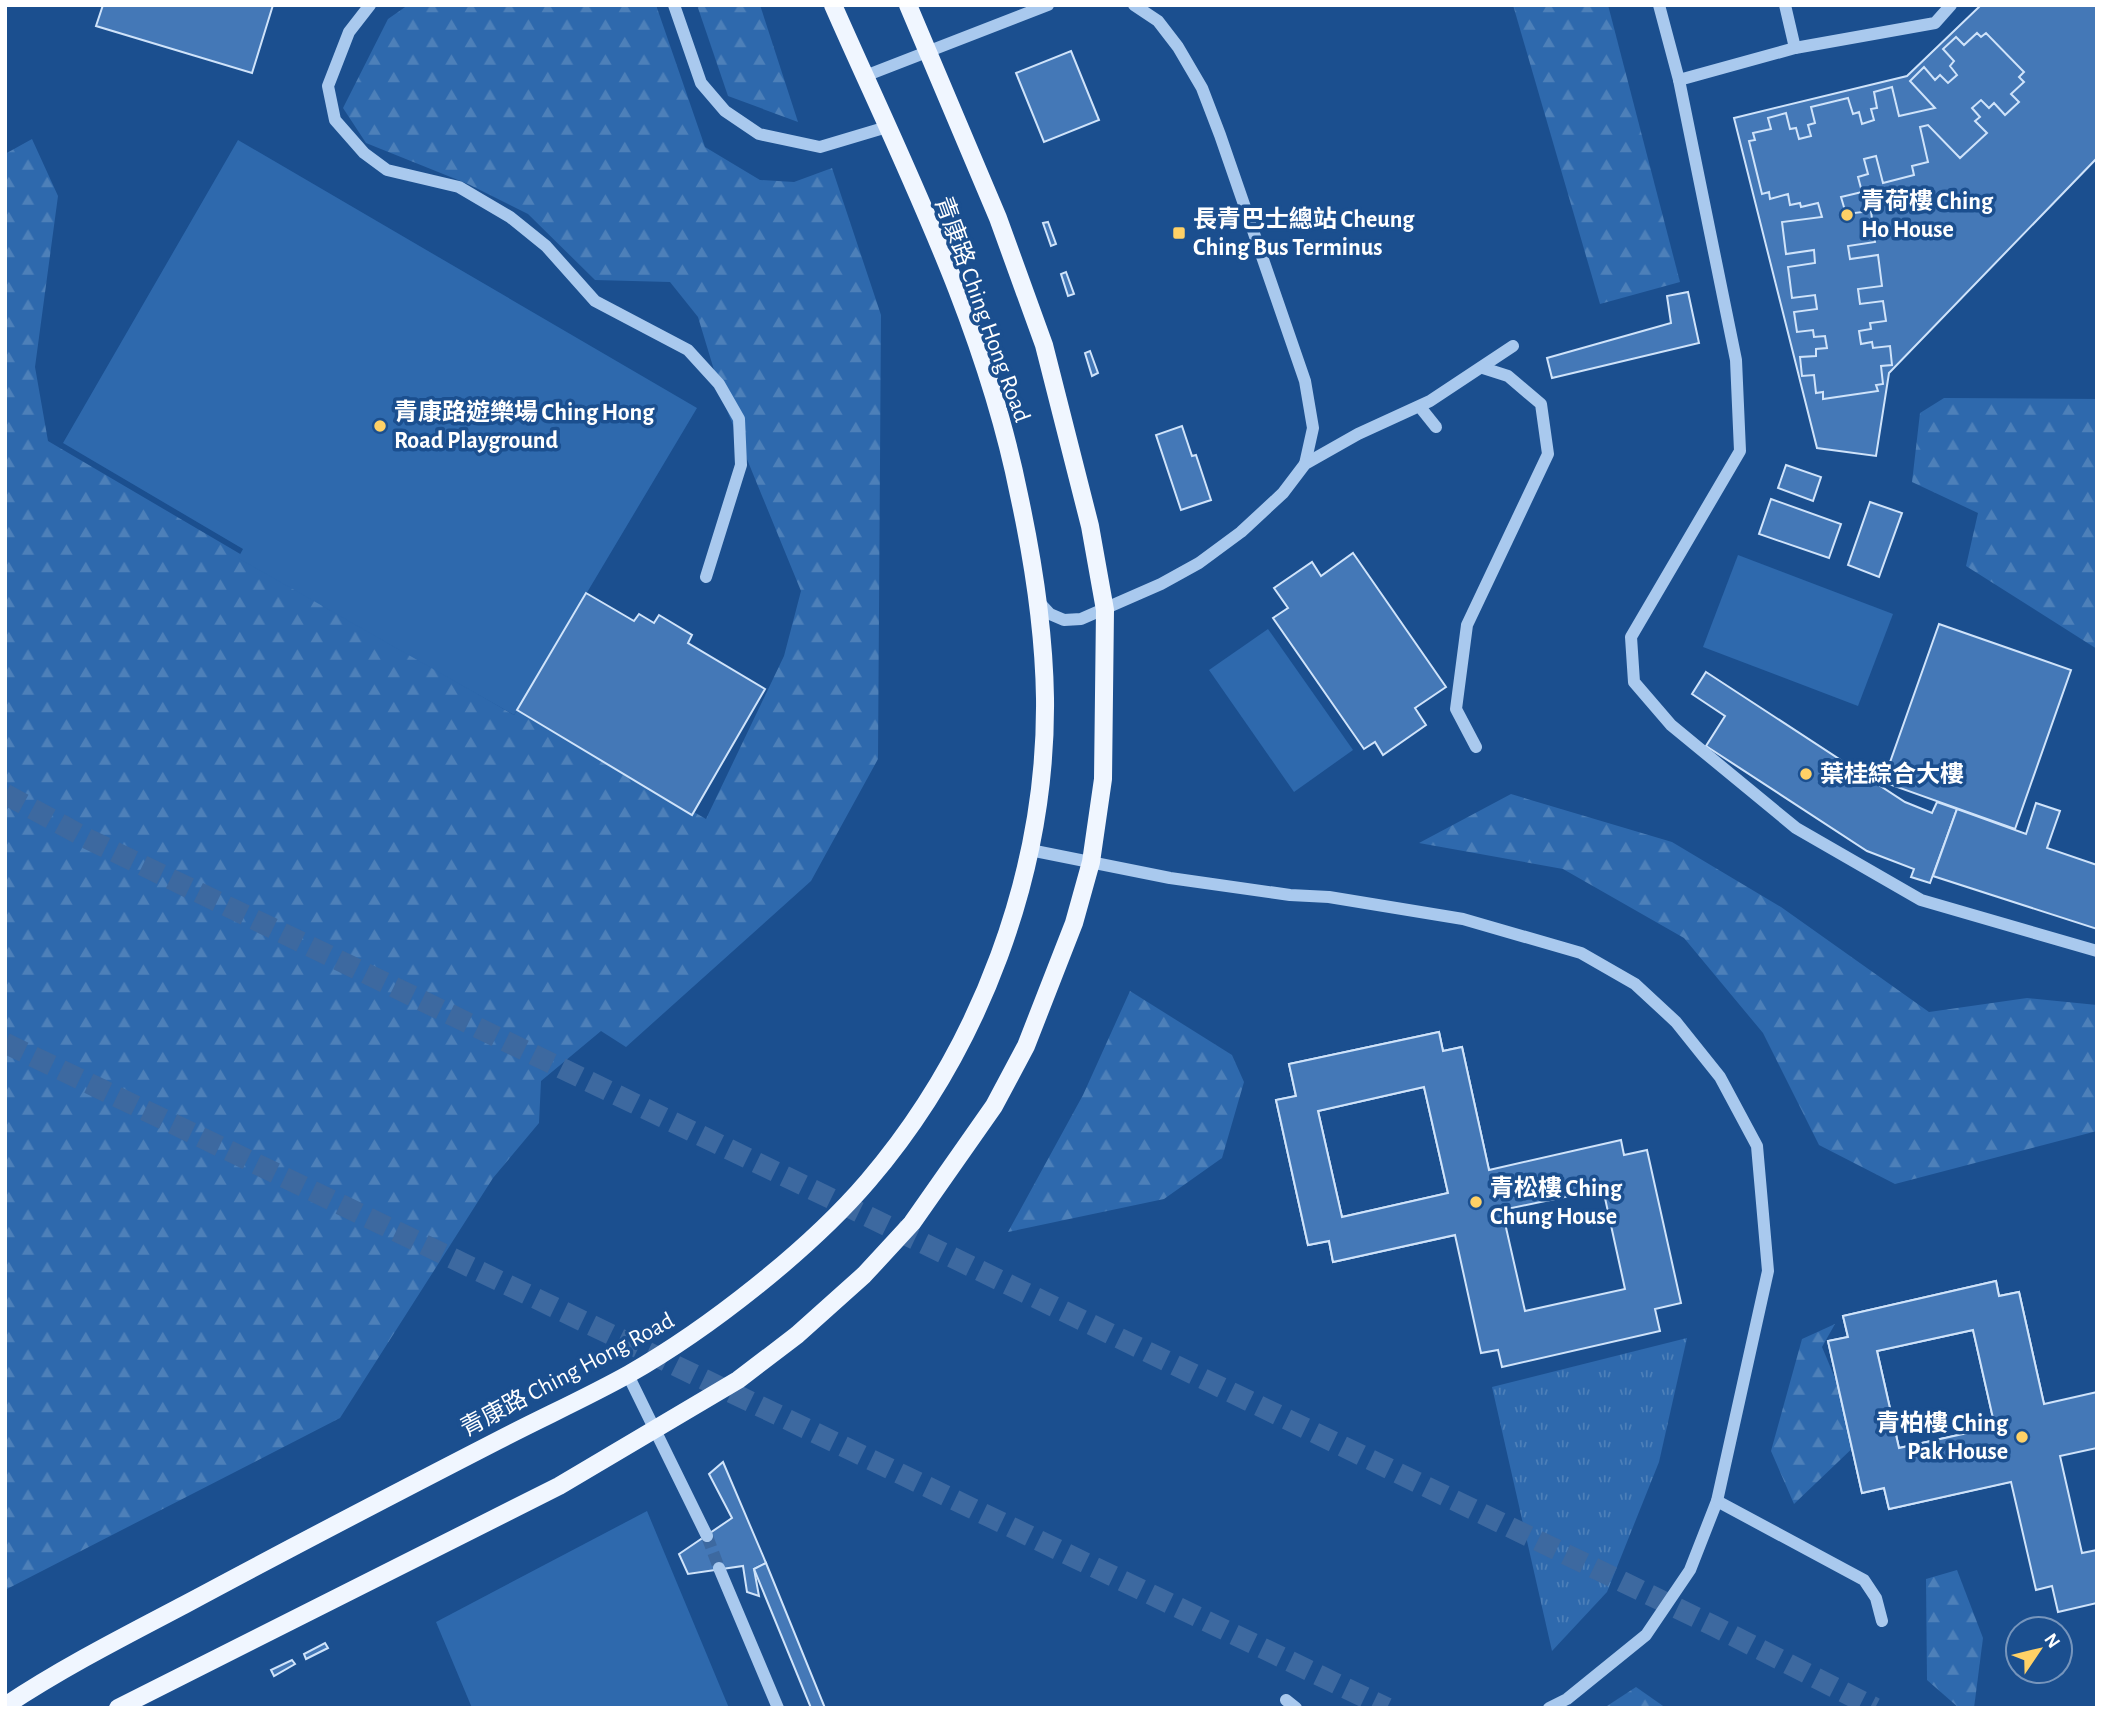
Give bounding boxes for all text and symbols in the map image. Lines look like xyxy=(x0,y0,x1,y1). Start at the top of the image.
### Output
place label: 青荷樓 Ching Ho House xyxy=(1861,188,1994,242)
street label: 青康路 Ching Hong Road xyxy=(930,193,1036,425)
place label: 長青巴士總站 Cheung Ching Bus Terminus xyxy=(1193,206,1415,260)
marker: 青荷樓 Ching Ho House xyxy=(1839,207,1855,223)
marker: 長青巴士總站 Cheung Ching Bus Terminus xyxy=(1171,225,1187,241)
place label: 青康路遊樂場 Ching Hong Road Playground xyxy=(394,399,655,453)
marker: 青康路遊樂場 Ching Hong Road Playground xyxy=(372,418,388,434)
place label: 葉桂綜合大樓 xyxy=(1820,761,1964,787)
marker: 葉桂綜合大樓 xyxy=(1798,766,1814,782)
place label: 青松樓 Ching Chung House xyxy=(1490,1175,1623,1229)
marker: 青松樓 Ching Chung House xyxy=(1468,1194,1484,1210)
street label: 青康路 Ching Hong Road xyxy=(456,1307,678,1441)
place label: 青柏樓 Ching Pak House xyxy=(1876,1410,2009,1464)
marker: 青柏樓 Ching Pak House xyxy=(2014,1429,2030,1445)
north arrow xyxy=(2004,1615,2074,1685)
text: N xyxy=(2040,1630,2063,1652)

